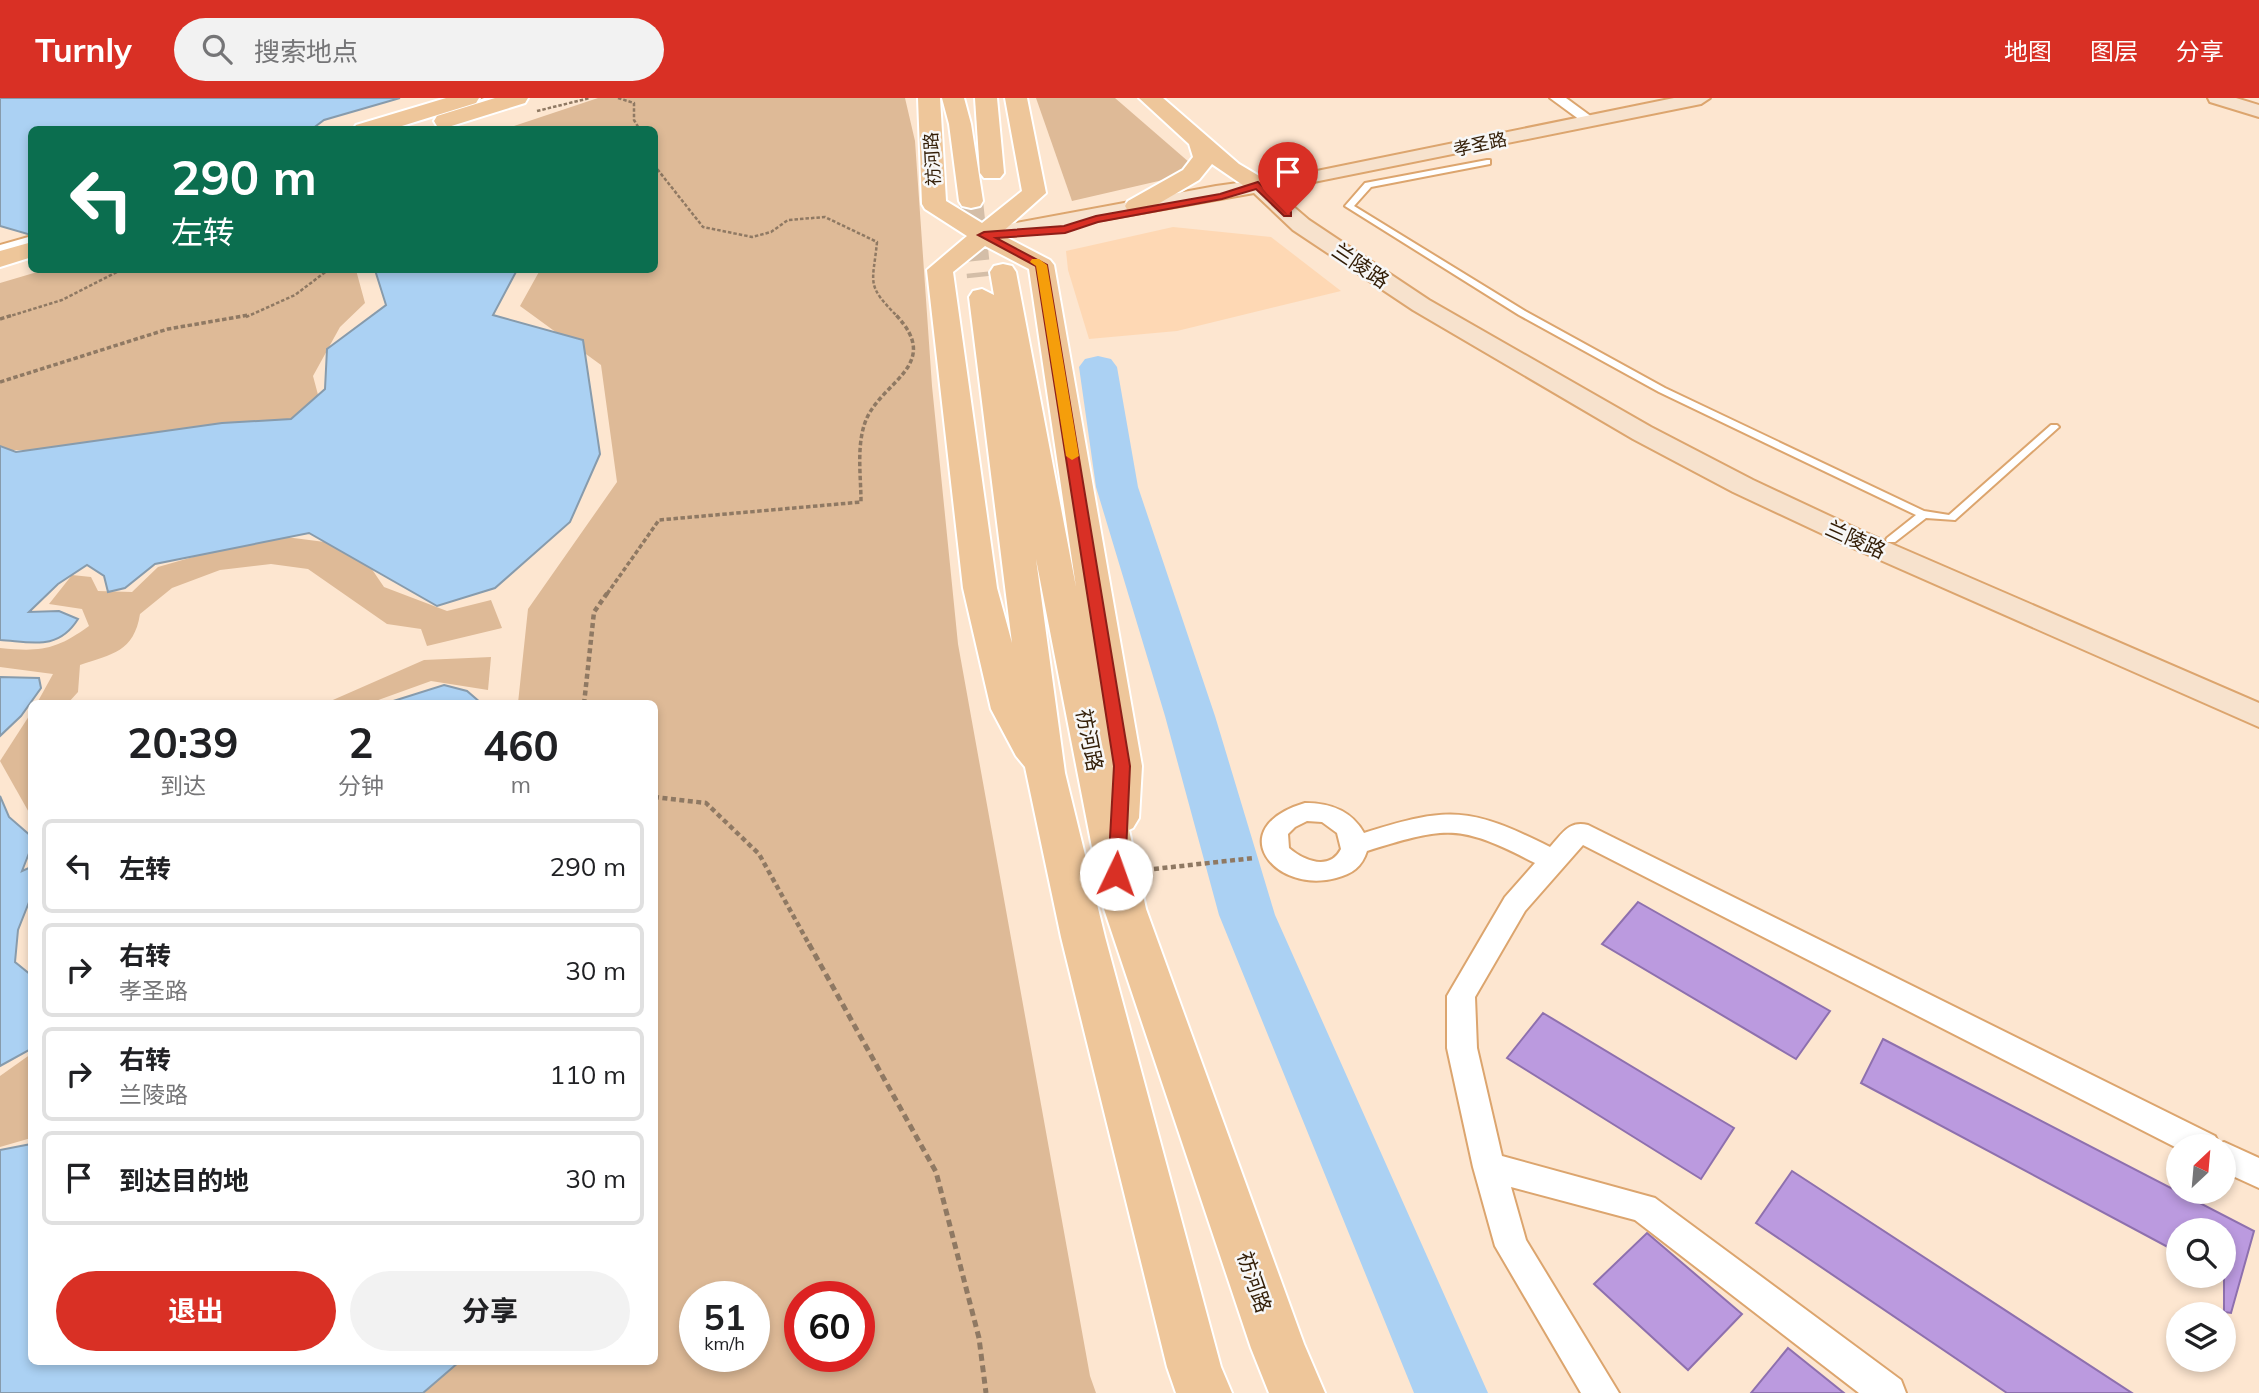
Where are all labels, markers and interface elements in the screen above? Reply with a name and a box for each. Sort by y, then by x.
search box [174,18,664,81]
text: Turnly [35,29,132,70]
icon: search [198,30,236,68]
text: 搜索地点 [254,35,358,68]
text: 地图 [2004,36,2052,66]
text: 图层 [2090,36,2138,66]
text: 分享 [2176,36,2224,66]
street label: 孝圣路 [1451,127,1509,161]
street label: 祊河路 [919,131,945,187]
pin [1258,142,1318,214]
text: 290 m [171,146,317,207]
icon: arrive [1269,153,1307,191]
icon: left [56,154,147,245]
text: 左转 [171,212,235,252]
street label: 兰陵路 [1328,237,1394,293]
street label: 兰陵路 [1822,514,1890,564]
street label: 祊河路 [1071,707,1109,773]
text: 20:39 [127,716,239,769]
text: 2 [348,716,373,769]
text: 460 [483,719,559,772]
text: m [511,770,531,799]
text: 到达 [160,771,206,800]
text: 分钟 [338,771,384,800]
position arrow [1079,837,1153,911]
icon: left [60,847,98,885]
text: 290 m [550,850,626,883]
text: 左转 [119,852,171,885]
text: 右转 [119,939,171,972]
icon: right [60,951,98,989]
text: 30 m [565,954,626,987]
text: 孝圣路 [119,976,188,1005]
text: 右转 [119,1043,171,1076]
icon: right [60,1055,98,1093]
text: 110 m [550,1058,626,1091]
text: 兰陵路 [119,1080,188,1109]
north arrow [2166,1134,2236,1204]
map controls [2166,1134,2236,1372]
icon: arrive [60,1159,98,1197]
text: 30 m [565,1162,626,1195]
text: 到达目的地 [119,1164,249,1197]
button: search [2166,1218,2236,1288]
street label: 祊河路 [1232,1248,1278,1316]
button: 退出 [56,1271,336,1351]
button: 分享 [350,1271,630,1351]
speed limit sign: 60 [784,1281,875,1372]
text: 51 [703,1295,746,1339]
button: layers [2166,1302,2236,1372]
text: km/h [704,1332,745,1355]

